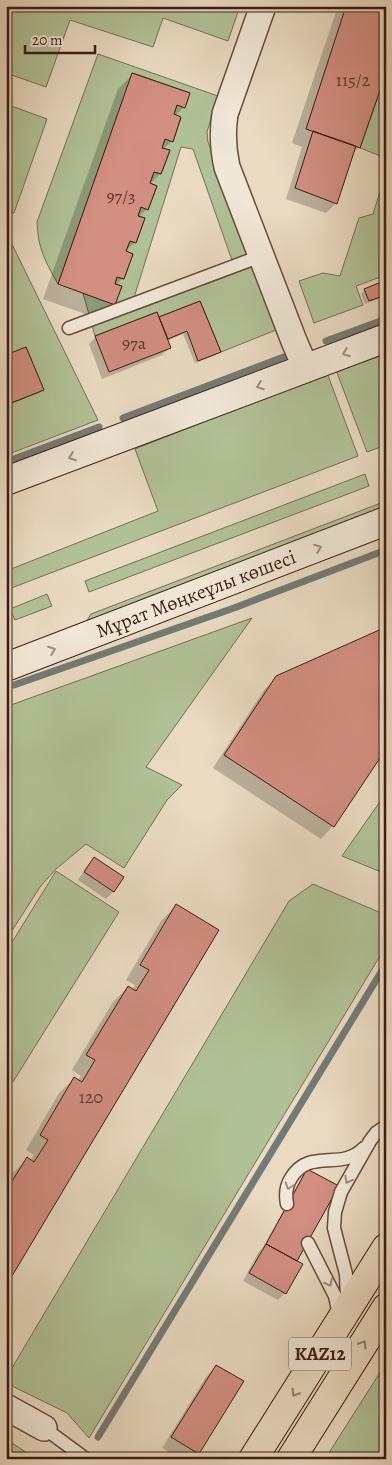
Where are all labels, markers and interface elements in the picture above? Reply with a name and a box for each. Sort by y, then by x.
scale bar [25,22,95,54]
text: 20 m [32,30,63,50]
house number: 115/2 [336,68,371,92]
house number: 97/3 [106,184,136,208]
house number: 97а [122,331,147,355]
one-way arrow [342,347,351,357]
one-way arrow [256,380,265,390]
one-way arrow [68,450,77,461]
street label: Мұрат Мөңкеұлы көшесі [92,543,300,645]
one-way arrow [313,544,322,554]
one-way arrow [47,645,56,656]
house number: 120 [79,1085,103,1109]
one-way arrow [344,1174,354,1183]
one-way arrow [284,1181,294,1189]
one-way arrow [323,1277,333,1286]
road number: KAZ12 [289,1338,351,1370]
one-way arrow [357,1340,367,1349]
one-way arrow [291,1388,301,1397]

